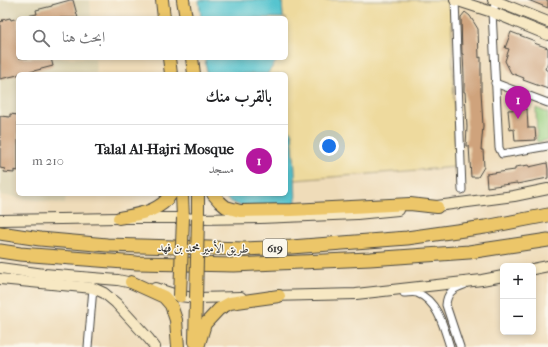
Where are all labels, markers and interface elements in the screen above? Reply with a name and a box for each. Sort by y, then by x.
search box [16,16,288,60]
icon: search [30,27,52,49]
text: ابحث هنا [62,28,105,46]
text: بالقرب منك [206,86,272,106]
pin: 1 [505,86,531,119]
your location [319,136,339,156]
text: Talal Al-Hajri Mosque [95,140,234,158]
text: 210 m [32,153,64,168]
text: 1 [257,153,261,168]
text: مسجد [208,161,234,176]
street label: طريق الأمير محمد بن فهد [157,238,249,257]
road number: 619 [263,239,287,257]
map controls [500,263,536,335]
button: + [500,263,536,299]
button: − [500,299,536,335]

